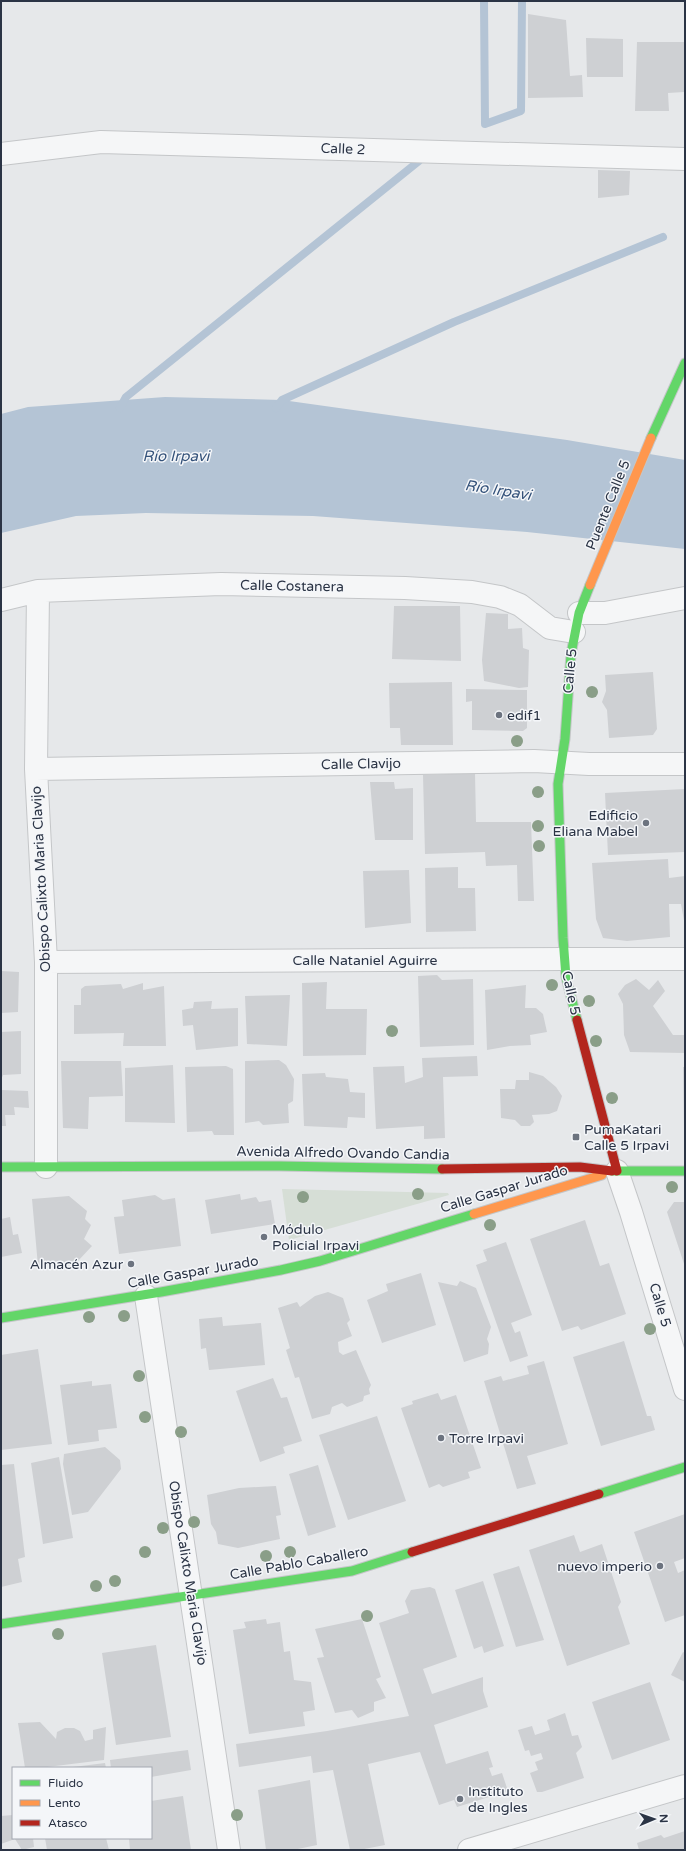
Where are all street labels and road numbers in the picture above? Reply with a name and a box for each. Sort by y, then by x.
street label: Calle 2 [320,140,366,158]
street label: Puente Calle 5 [582,457,634,553]
street label: Calle Costanera [240,577,344,595]
street label: Calle 5 [560,648,580,694]
street label: Calle Clavijo [321,755,401,773]
street label: Obispo Calixto Maria Clavijo [28,785,54,973]
street label: Calle Nataniel Aguirre [293,952,438,969]
street label: Calle 5 [558,969,584,1017]
street label: Avenida Alfredo Ovando Candia [236,1143,450,1163]
street label: Calle Gaspar Jurado [438,1161,570,1217]
street label: Calle Gaspar Jurado [126,1252,260,1292]
street label: Calle 5 [645,1281,675,1329]
street label: Obispo Calixto Maria Clavijo [165,1480,211,1666]
street label: Calle Pablo Caballero [228,1542,370,1584]

